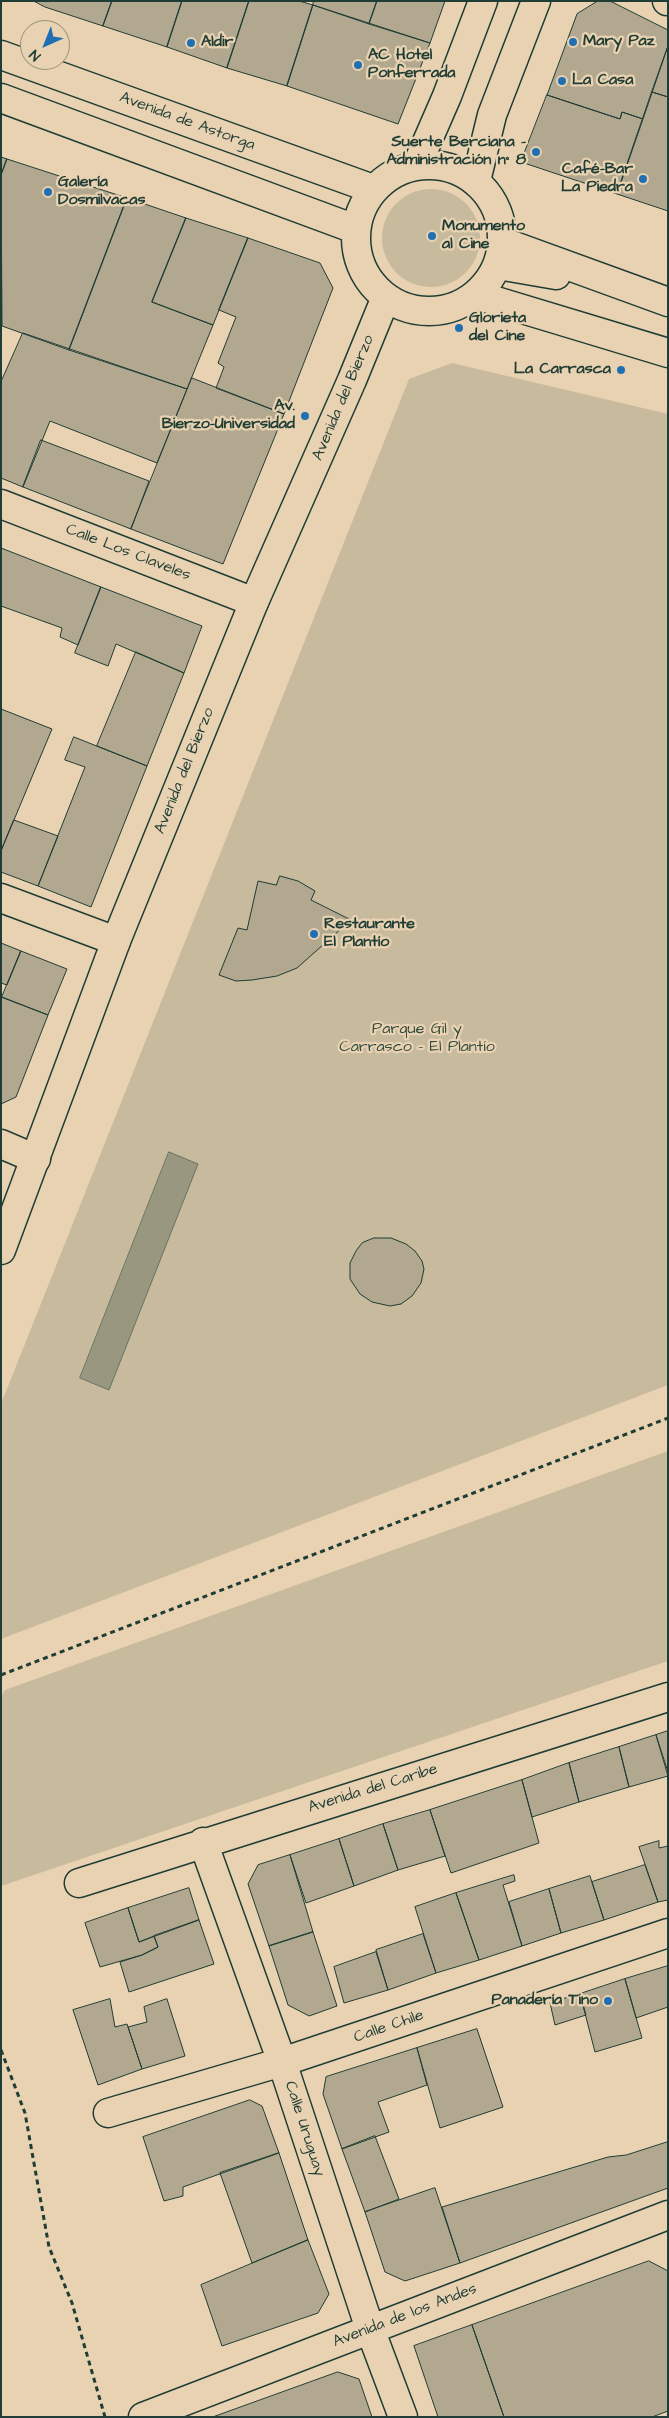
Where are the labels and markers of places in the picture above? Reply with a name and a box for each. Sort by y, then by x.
place label: Mary Paz [583,32,655,52]
place label: Aldir [201,33,233,53]
marker: Mary Paz [567,36,579,48]
marker: Aldir [185,37,197,49]
place label: AC Hotel Ponferrada [368,46,456,84]
marker: AC Hotel Ponferrada [352,59,364,71]
place label: La Casa [572,71,633,91]
marker: La Casa [556,75,568,87]
place label: Suerte Berciana - Administración n° 8 [387,133,526,171]
marker: Suerte Berciana - Administración n° 8 [530,146,542,158]
place label: Café-Bar La Piedra [561,160,633,198]
place label: Galería Dosmilvacas [58,173,146,211]
marker: Café-Bar La Piedra [637,173,649,185]
marker: Galería Dosmilvacas [42,186,54,198]
place label: Monumento al Cine [442,217,525,255]
marker: Monumento al Cine [426,230,438,242]
place label: Glorieta del Cine [469,309,526,347]
marker: Glorieta del Cine [453,322,465,334]
place label: La Carrasca [514,360,611,380]
marker: La Carrasca [615,364,627,376]
place label: Av. Bierzo-Universidad [162,397,295,435]
marker: Av. Bierzo-Universidad [299,410,311,422]
place label: Restaurante El Plantío [324,915,415,953]
marker: Restaurante El Plantío [308,928,320,940]
place label: Panadería Tino [491,1991,598,2011]
marker: Panadería Tino [602,1995,614,2007]

